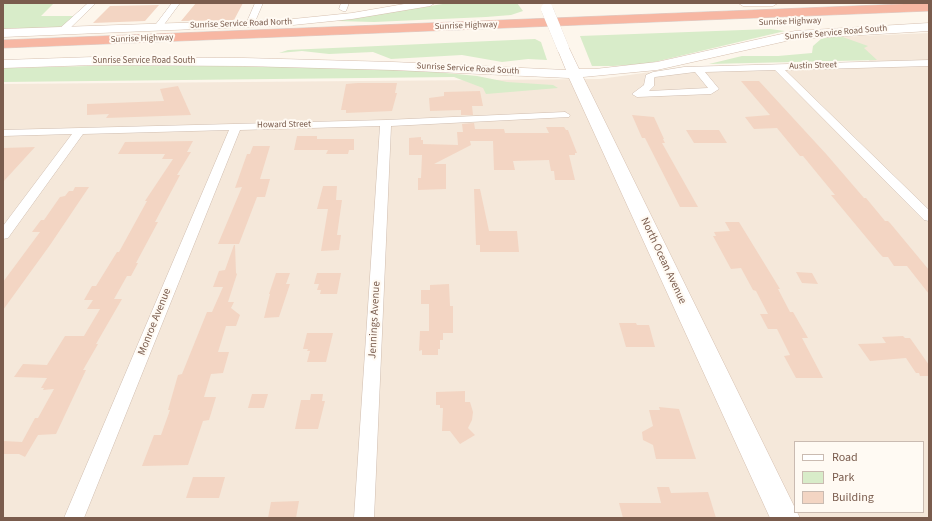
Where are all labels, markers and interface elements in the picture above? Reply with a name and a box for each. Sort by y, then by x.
street label: Sunrise Highway [759,16,821,28]
street label: Sunrise Service Road North [190,17,292,31]
street label: Sunrise Highway [435,20,497,32]
street label: Sunrise Service Road South [784,23,888,43]
street label: Sunrise Highway [111,33,173,45]
street label: Sunrise Service Road South [93,56,195,66]
street label: Austin Street [789,60,837,72]
street label: Sunrise Service Road South [416,61,520,77]
street label: Howard Street [257,119,311,131]
street label: North Ocean Avenue [637,216,689,306]
street label: Jennings Avenue [366,281,384,359]
street label: Monroe Avenue [136,287,174,357]
legend [794,441,924,513]
text: Road [832,449,858,466]
text: Park [832,469,854,486]
text: Building [832,489,874,506]

